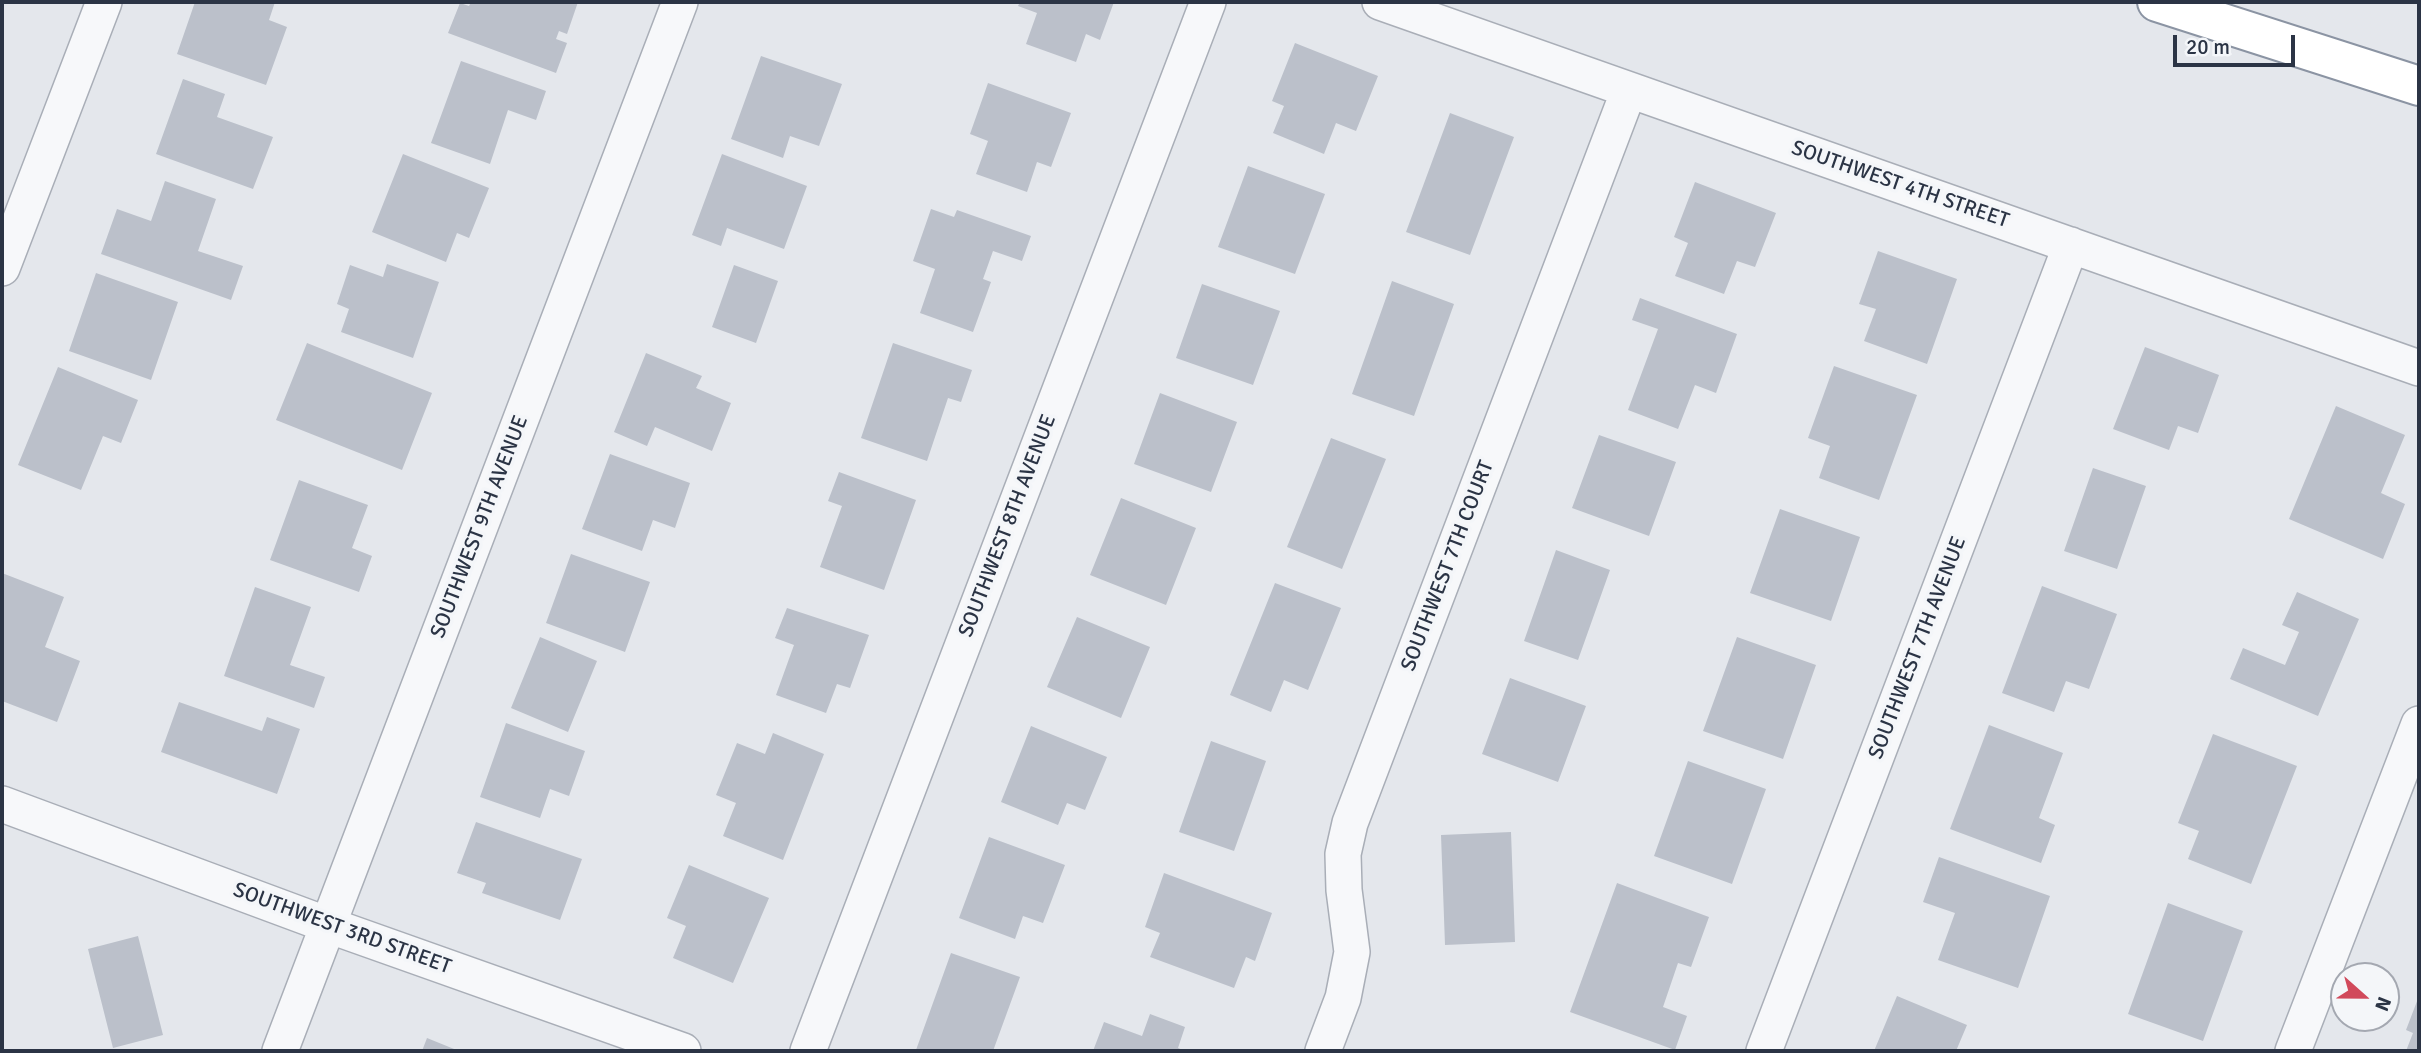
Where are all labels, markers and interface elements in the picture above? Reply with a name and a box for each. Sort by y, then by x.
scale bar [2176,21,2298,65]
text: 20 m [2186,34,2230,60]
street label: SOUTHWEST 4TH STREET [1788,136,2012,234]
street label: SOUTHWEST 8TH AVENUE [954,411,1062,641]
street label: SOUTHWEST 9TH AVENUE [426,412,534,642]
street label: SOUTHWEST 7TH COURT [1396,457,1500,675]
street label: SOUTHWEST 7TH AVENUE [1864,533,1972,763]
street label: SOUTHWEST 3RD STREET [230,878,454,980]
north arrow [2330,962,2400,1032]
text: N [2369,993,2396,1014]

